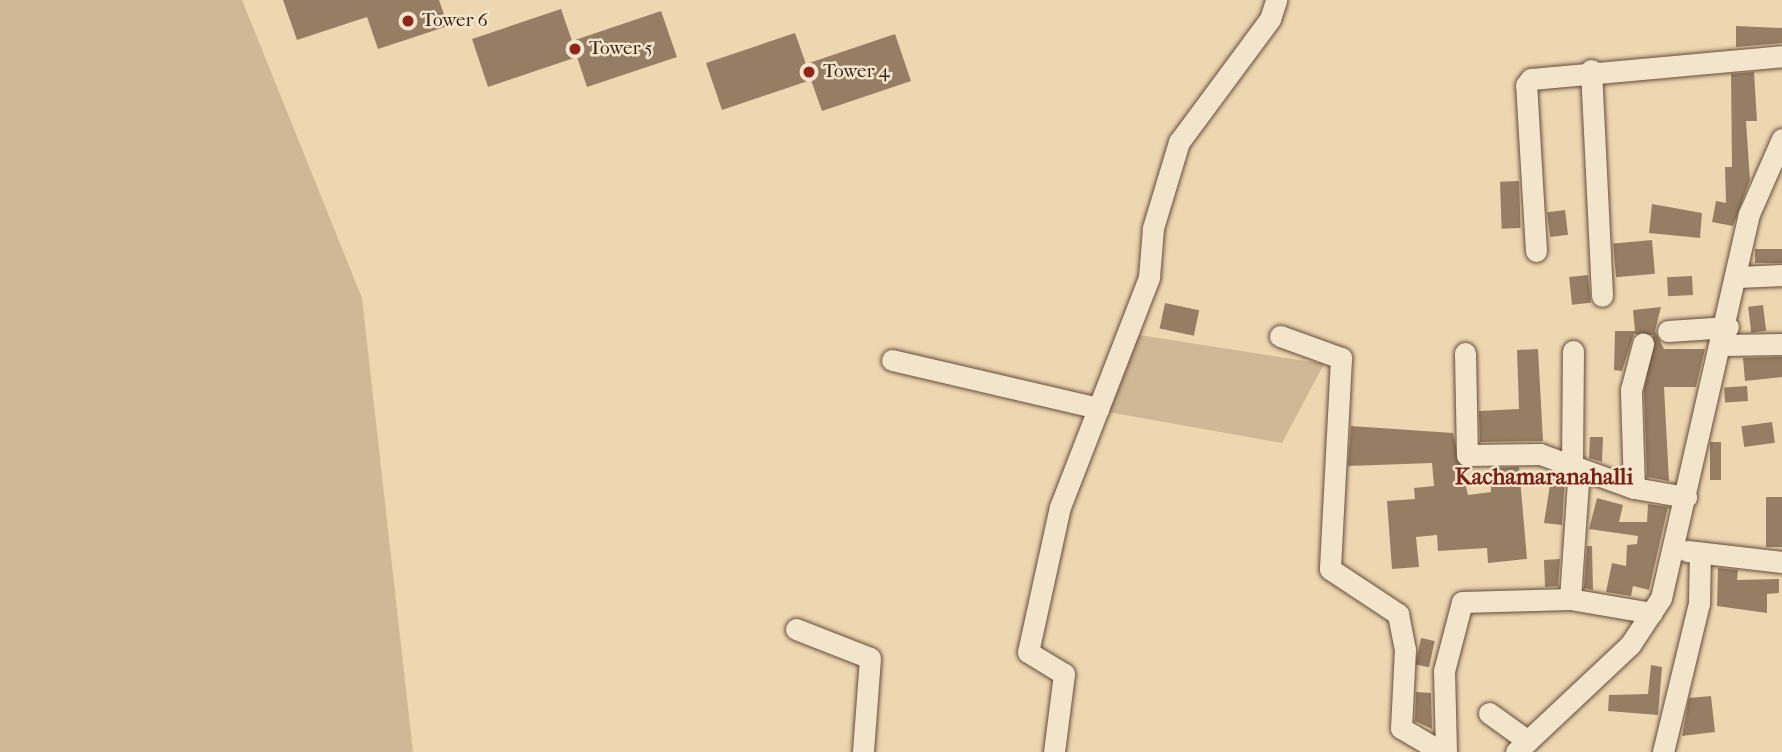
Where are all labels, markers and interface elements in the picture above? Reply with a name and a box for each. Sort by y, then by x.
place label: Tower 6 [422,10,488,32]
marker: Tower 6 [400,13,416,29]
place label: Tower 5 [589,38,653,60]
marker: Tower 5 [567,41,583,57]
place label: Tower 4 [823,61,890,83]
marker: Tower 4 [801,64,817,80]
district label: Kachamaranahalli [1455,463,1633,491]

